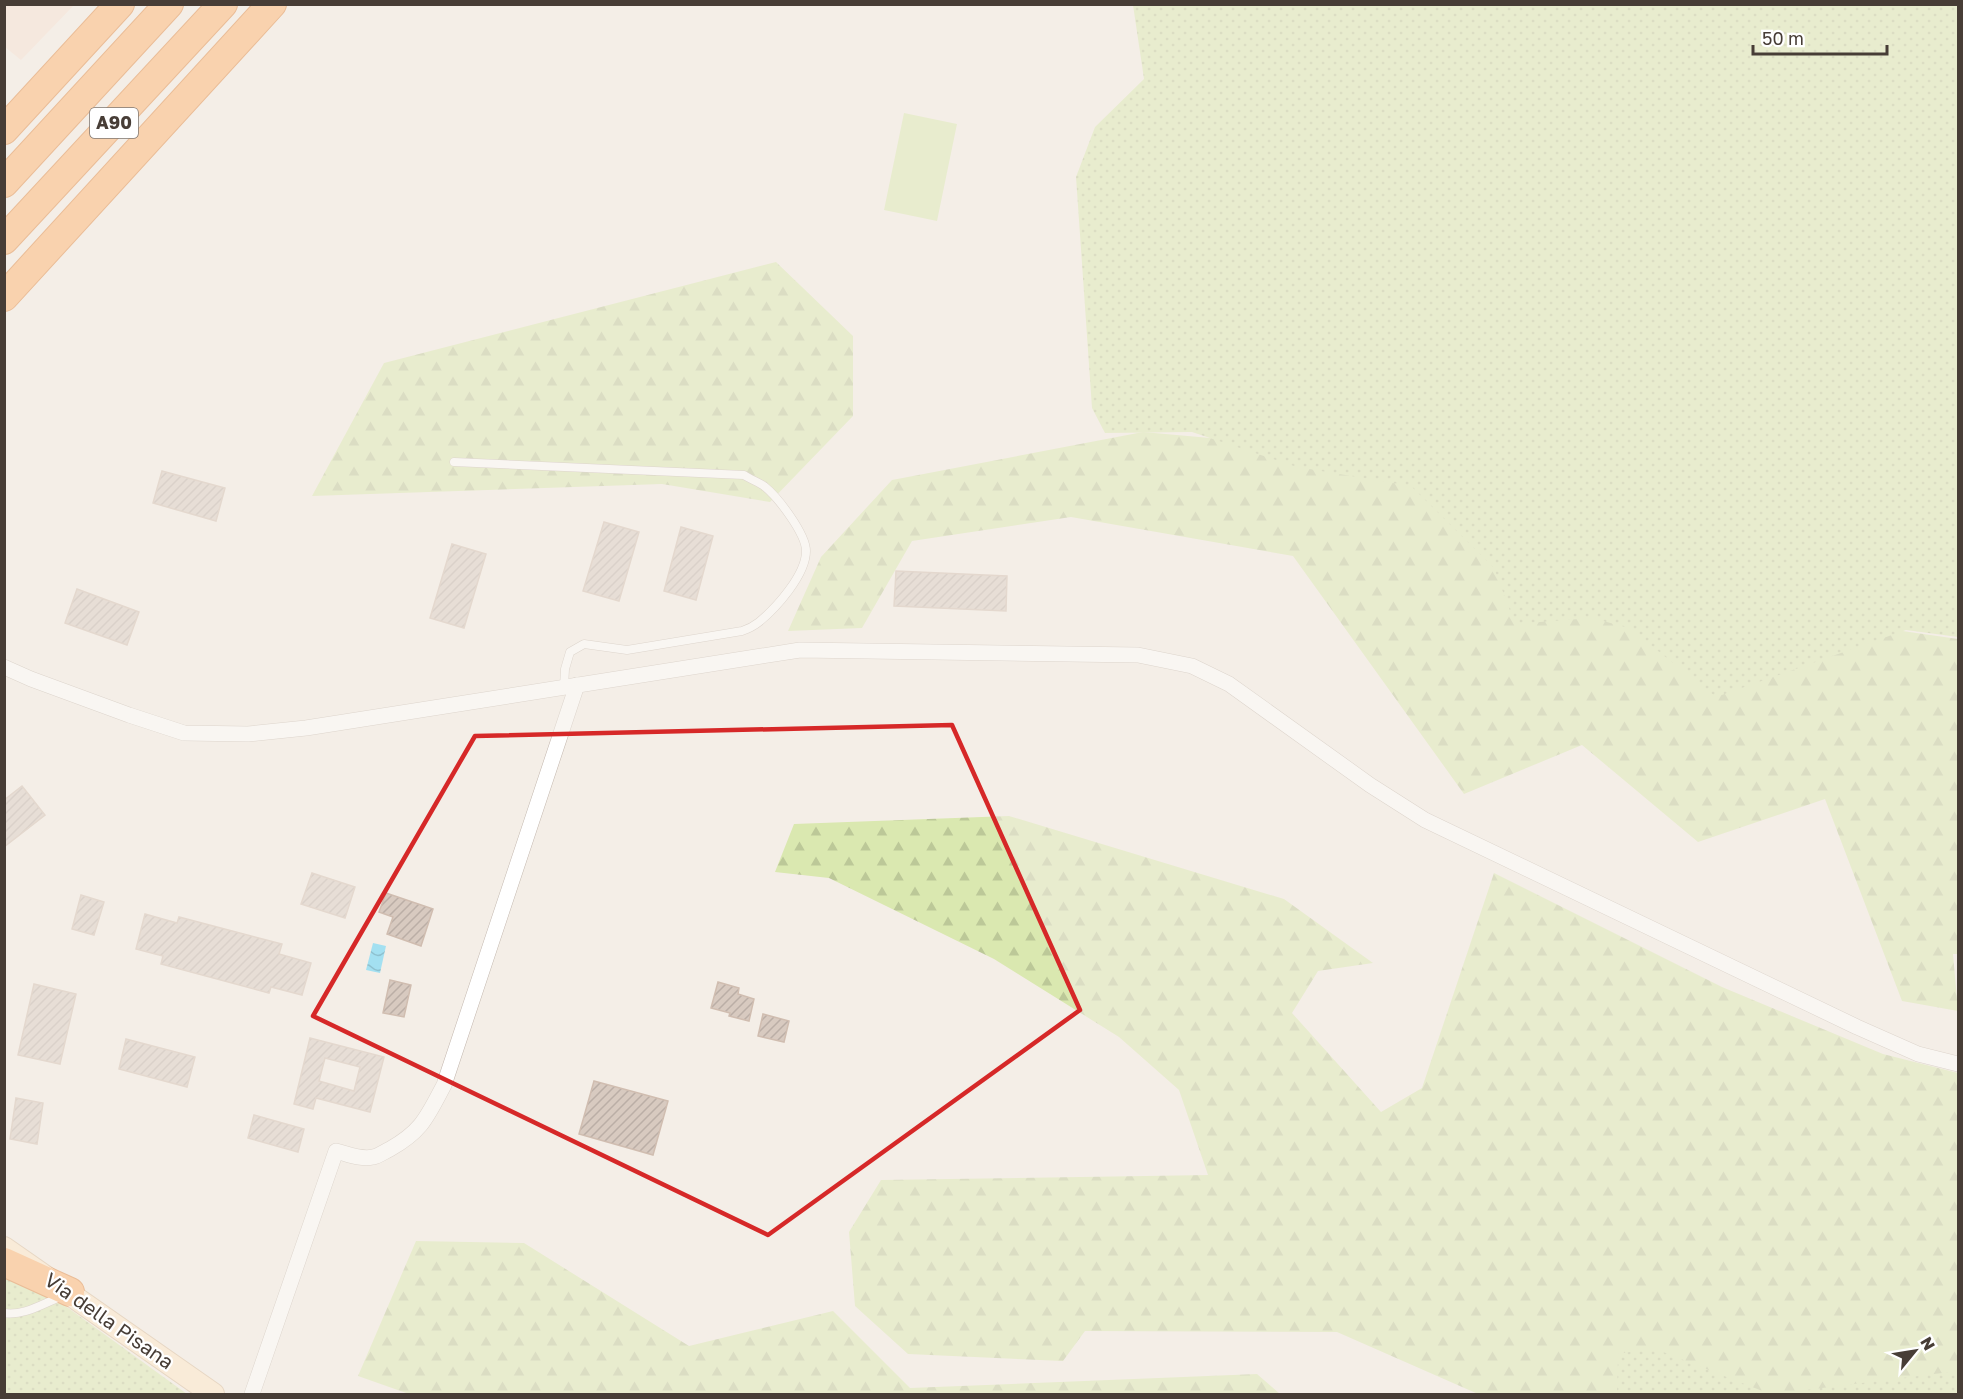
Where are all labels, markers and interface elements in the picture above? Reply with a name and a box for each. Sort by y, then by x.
scale bar [1753,18,1886,56]
text: 50 m [1762,27,1804,49]
road number: A90 [90,108,138,138]
street label: Via della Pisana [40,1267,179,1374]
north arrow [1885,1321,1945,1381]
text: N [1916,1333,1940,1354]

